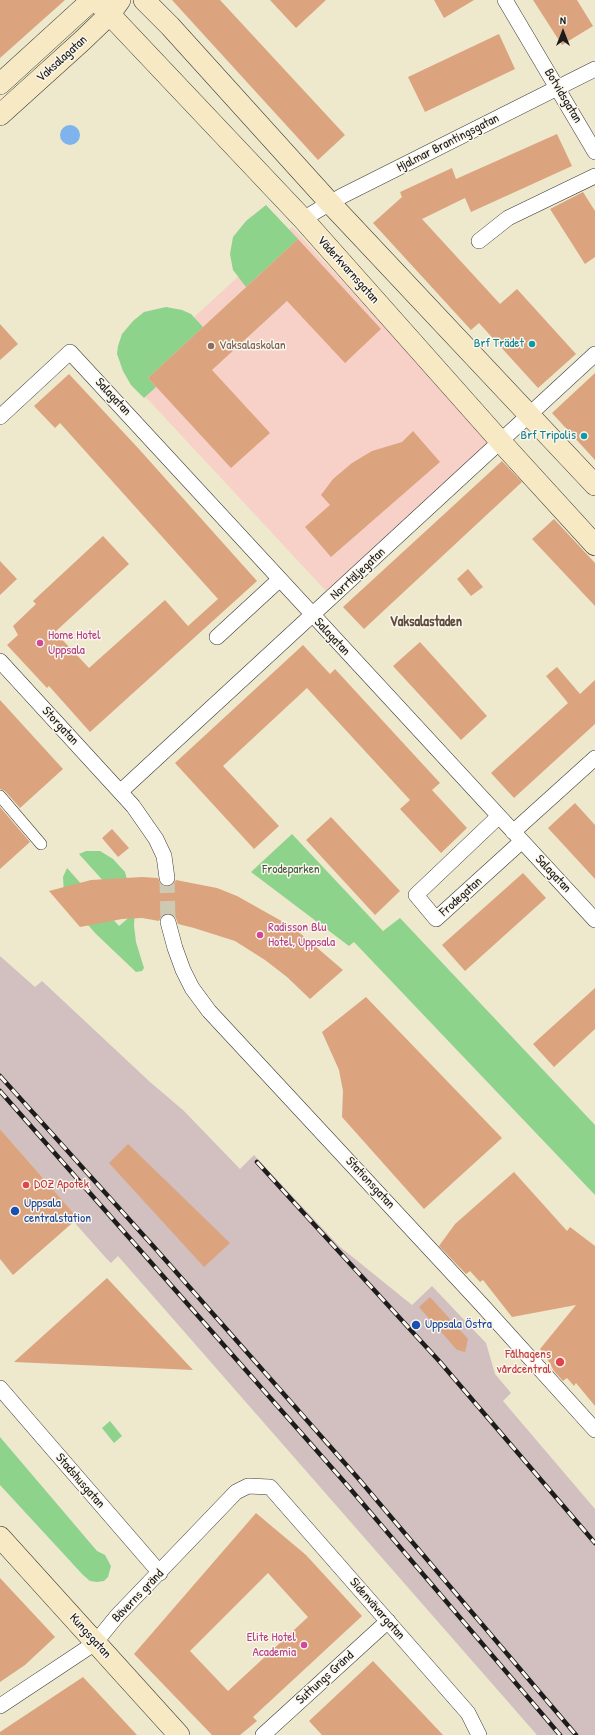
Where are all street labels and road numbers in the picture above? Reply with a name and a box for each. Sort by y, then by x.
street label: Vaksalagatan [33,32,91,86]
street label: Botvidsgatan [541,66,585,126]
street label: Hjalmar Brantingsgatan [394,110,502,176]
street label: Väderkvarnsgatan [314,233,382,307]
street label: Salagatan [92,375,134,419]
street label: Norrtäljegatan [327,545,389,603]
street label: Salagatan [311,615,353,659]
street label: Storgatan [38,703,82,749]
street label: Salagatan [532,852,574,896]
street label: Frodegatan [437,874,485,920]
street label: Stationsgatan [342,1154,398,1212]
street label: Stadshusgatan [52,1450,108,1512]
street label: Bäverns gränd [109,1566,167,1626]
street label: Sidenvävargatan [346,1575,408,1643]
street label: Kungsgatan [66,1610,114,1662]
street label: Suttungs Gränd [293,1648,357,1708]

